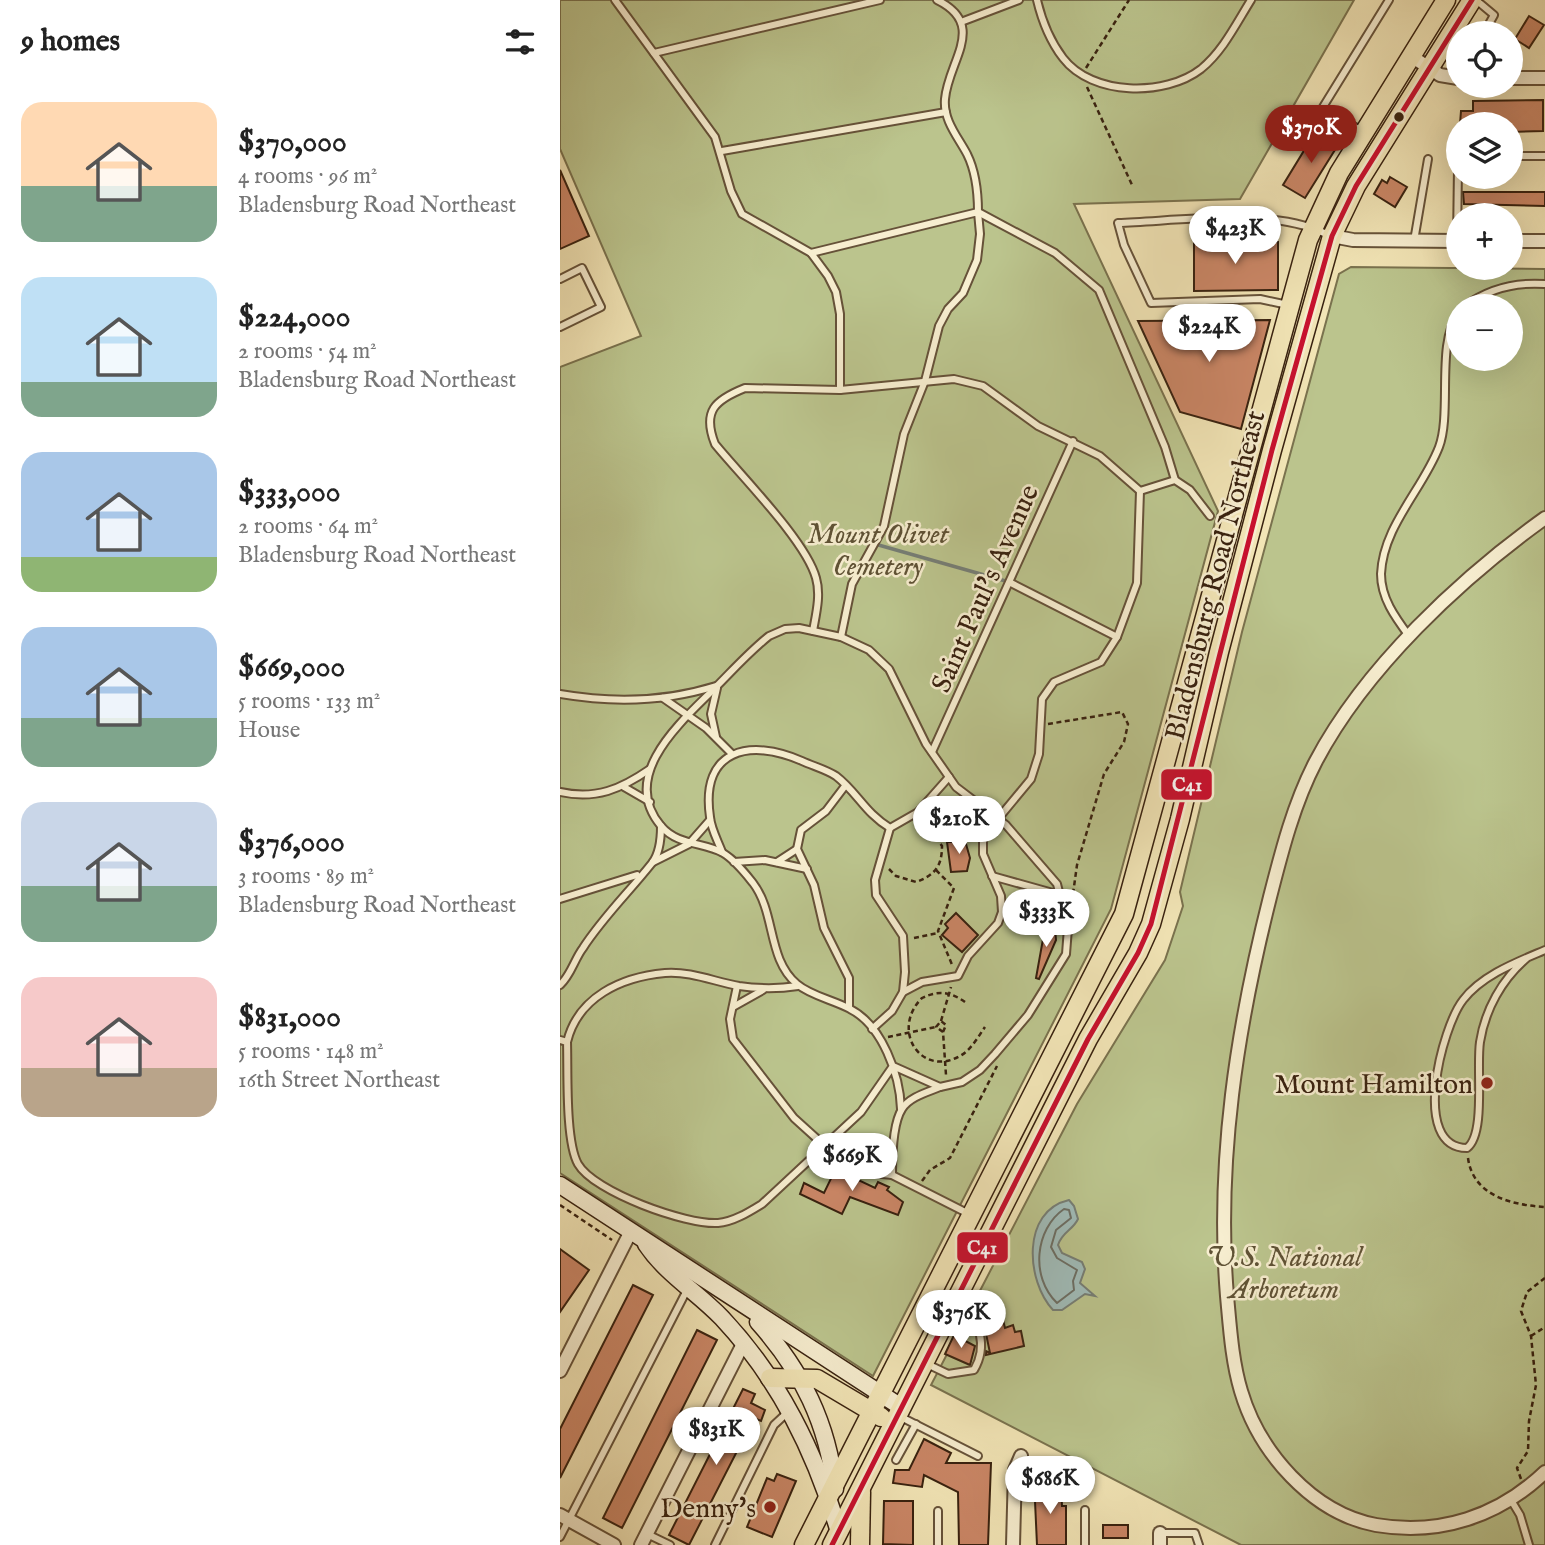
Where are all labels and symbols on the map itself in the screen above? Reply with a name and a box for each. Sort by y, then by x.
pin: $370K [1262,106,1360,165]
unlabelled marker [1392,110,1406,124]
pin: $423K [1186,206,1284,266]
pin: $224K [1160,304,1258,364]
street label: Bladensburg Road Northeast [1158,407,1274,744]
street label: Saint Paul's Avenue [925,480,1048,698]
park label: Mount Olivet Cemetery [807,518,950,585]
line badge: C41 [1160,768,1213,801]
text: C41 [1172,774,1202,798]
pin: $210K [910,796,1008,856]
pin: $333K [997,890,1095,949]
place label: Mount Hamilton [1275,1068,1473,1103]
marker: Mount Hamilton [1479,1075,1495,1091]
pin: $669K [803,1134,901,1193]
line badge: C41 [956,1231,1009,1264]
text: C41 [967,1237,997,1261]
park label: U.S. National Arboretum [1206,1241,1364,1308]
pin: $376K [912,1290,1010,1350]
pin: $831K [667,1408,765,1467]
pin: $686K [1001,1456,1099,1516]
place label: Denny's [660,1492,756,1527]
marker: Denny's [762,1499,778,1515]

